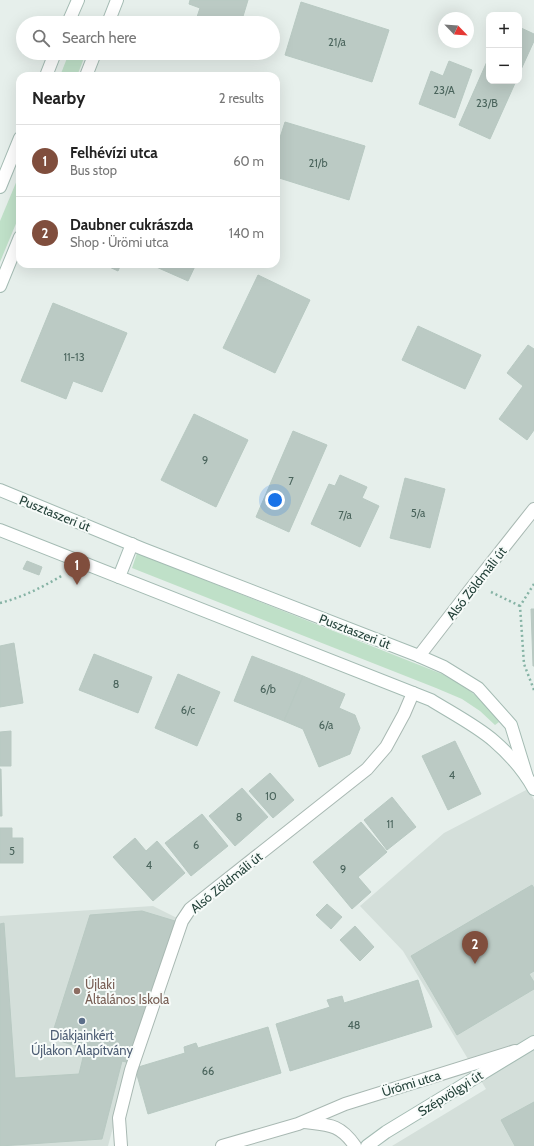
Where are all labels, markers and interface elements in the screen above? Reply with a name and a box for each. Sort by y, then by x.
north arrow [438,12,474,48]
map controls [486,12,522,84]
button: + [486,12,522,48]
search box [16,16,280,60]
icon: search [30,27,52,49]
text: Search here [62,29,137,47]
house number: 21/a [328,35,347,49]
button: − [486,48,522,84]
house number: 23/A [433,83,455,97]
text: Nearby [32,88,85,108]
text: 2 results [219,90,264,106]
house number: 23/B [476,96,498,110]
text: Felhévízi utca [70,144,158,162]
text: 1 [43,153,47,169]
text: 60 m [233,153,264,169]
house number: 21/b [308,156,328,170]
text: Bus stop [70,162,117,178]
text: Daubner cukrászda [70,216,193,234]
text: 2 [42,225,48,241]
text: 140 m [229,225,264,241]
text: Shop · Ürömi utca [70,234,169,250]
house number: 11-13 [63,350,85,364]
house number: 9 [202,453,208,467]
house number: 7 [288,474,294,488]
your location [265,490,285,510]
street label: Pusztaszeri út [17,491,93,535]
house number: 5/a [411,506,426,520]
house number: 7/a [338,508,352,522]
street label: Alsó Zöldmáli út [443,543,510,623]
pin: 1 [64,552,90,585]
street label: Pusztaszeri út [317,610,394,652]
house number: 8 [113,677,119,691]
house number: 6/b [260,682,276,696]
house number: 6/c [181,703,195,717]
house number: 6/a [319,718,334,732]
house number: 4 [449,768,456,782]
house number: 10 [265,789,277,803]
house number: 8 [236,810,242,824]
house number: 11 [386,817,394,831]
house number: 6 [193,838,199,852]
house number: 5 [9,844,15,858]
street label: Alsó Zöldmáli út [187,848,266,916]
house number: 4 [146,858,153,872]
house number: 9 [340,862,346,876]
pin: 2 [462,931,488,964]
place label: Újlaki Általános Iskola [85,975,170,1007]
marker: Újlaki Általános Iskola [72,986,82,996]
marker: Diákjainkért Újlakon Alapítvány [77,1016,87,1026]
house number: 48 [347,1018,361,1032]
place label: Diákjainkért Újlakon Alapítvány [31,1027,133,1059]
house number: 66 [202,1064,214,1078]
street label: Ürömi utca [380,1066,443,1100]
street label: Szépvölgyi út [415,1066,486,1119]

